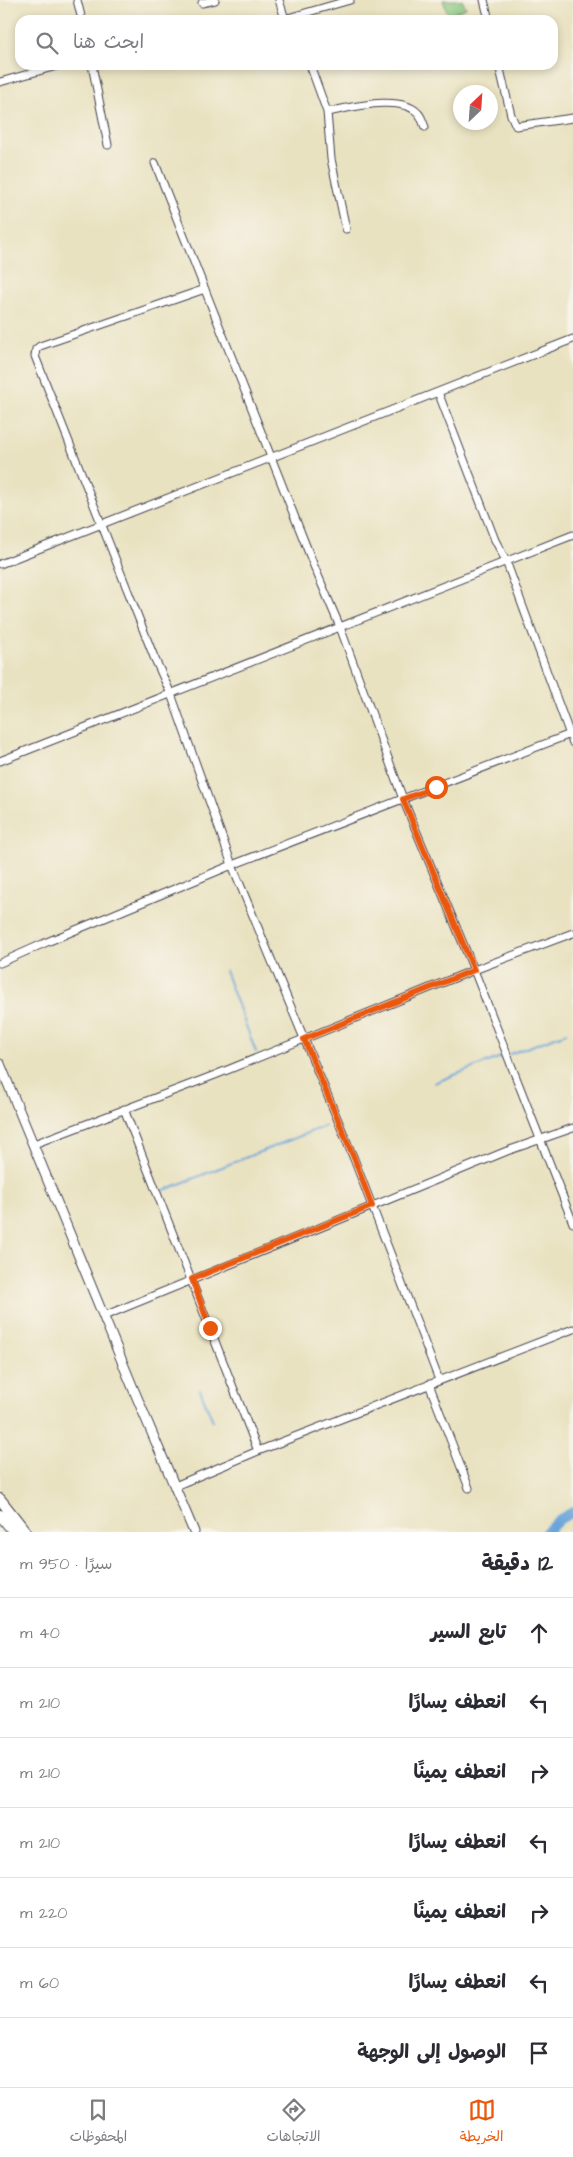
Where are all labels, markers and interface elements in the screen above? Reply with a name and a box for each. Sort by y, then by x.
search box [15,15,558,70]
icon: search [33,29,61,57]
text: ابحث هنا [73,29,144,56]
north arrow [453,85,498,130]
route start [425,776,448,799]
route end [199,1317,222,1340]
text: 12 دقيقة [481,1549,553,1578]
text: سيرًا · 950 m [20,1553,112,1575]
text: تابع السير [431,1619,506,1646]
icon: ahead [525,1619,553,1647]
text: 40 m [20,1622,60,1644]
text: انعطف يسارًا [409,1689,506,1716]
icon: left [525,1689,553,1717]
text: 210 m [20,1692,60,1714]
text: انعطف يمينًا [414,1759,506,1786]
icon: right [525,1759,553,1787]
text: 210 m [20,1762,60,1784]
text: انعطف يسارًا [409,1829,506,1856]
icon: left [525,1829,553,1857]
text: 210 m [20,1832,60,1854]
text: انعطف يمينًا [414,1899,506,1926]
icon: right [525,1899,553,1927]
text: 220 m [20,1902,67,1924]
text: انعطف يسارًا [409,1969,506,1996]
icon: left [525,1969,553,1997]
text: 60 m [20,1972,59,1994]
text: الوصول إلى الوجهة [357,2039,506,2066]
icon: arrive [525,2039,553,2067]
tab: المحفوظات [70,2096,127,2149]
tab: الاتجاهات [266,2096,321,2149]
tab: الخريطة [460,2096,503,2149]

